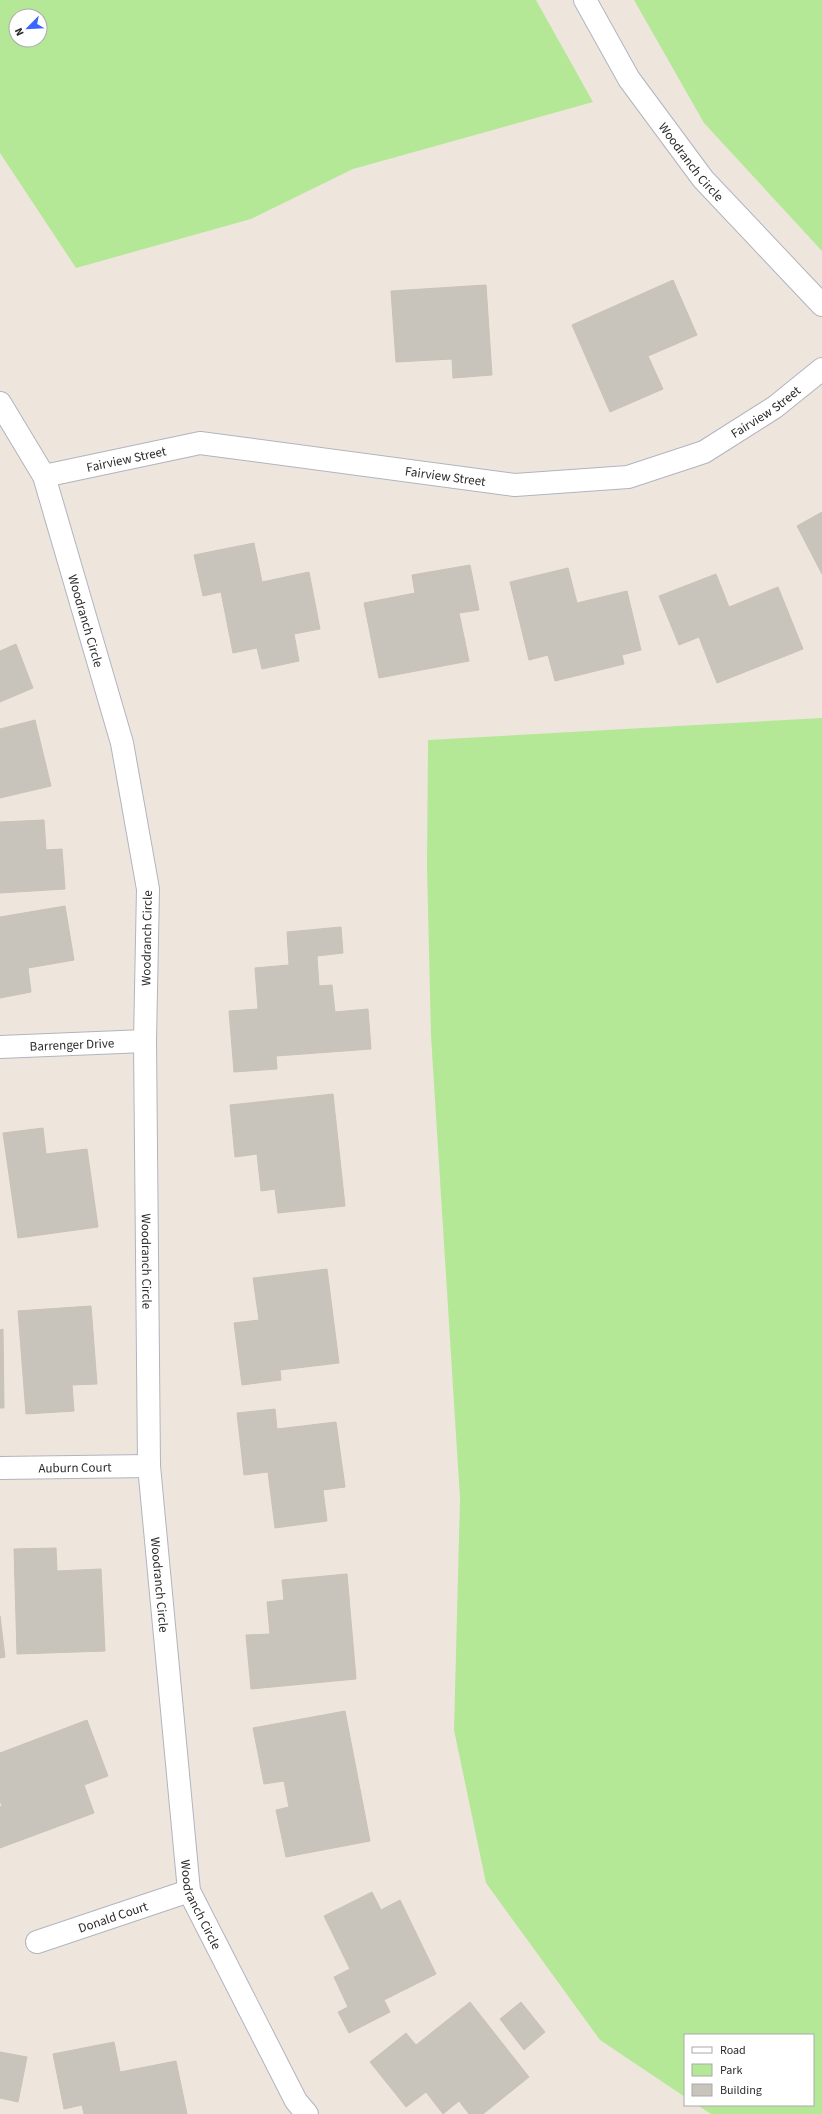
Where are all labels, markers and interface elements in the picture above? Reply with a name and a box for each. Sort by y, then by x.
north arrow [8,8,48,48]
text: N [11,25,28,38]
street label: Woodranch Circle [654,119,727,206]
street label: Fairview Street [728,382,805,443]
street label: Fairview Street [85,442,168,477]
street label: Fairview Street [404,462,487,491]
street label: Woodranch Circle [63,572,107,670]
street label: Woodranch Circle [137,890,157,986]
street label: Barrenger Drive [29,1034,115,1056]
street label: Woodranch Circle [137,1213,156,1309]
street label: Auburn Court [38,1458,112,1477]
street label: Woodranch Circle [146,1536,173,1633]
street label: Woodranch Circle [176,1859,225,1953]
street label: Donald Court [76,1897,151,1938]
legend [684,2034,814,2106]
text: Road [720,2042,746,2059]
text: Park [720,2062,742,2079]
text: Building [720,2082,762,2099]

